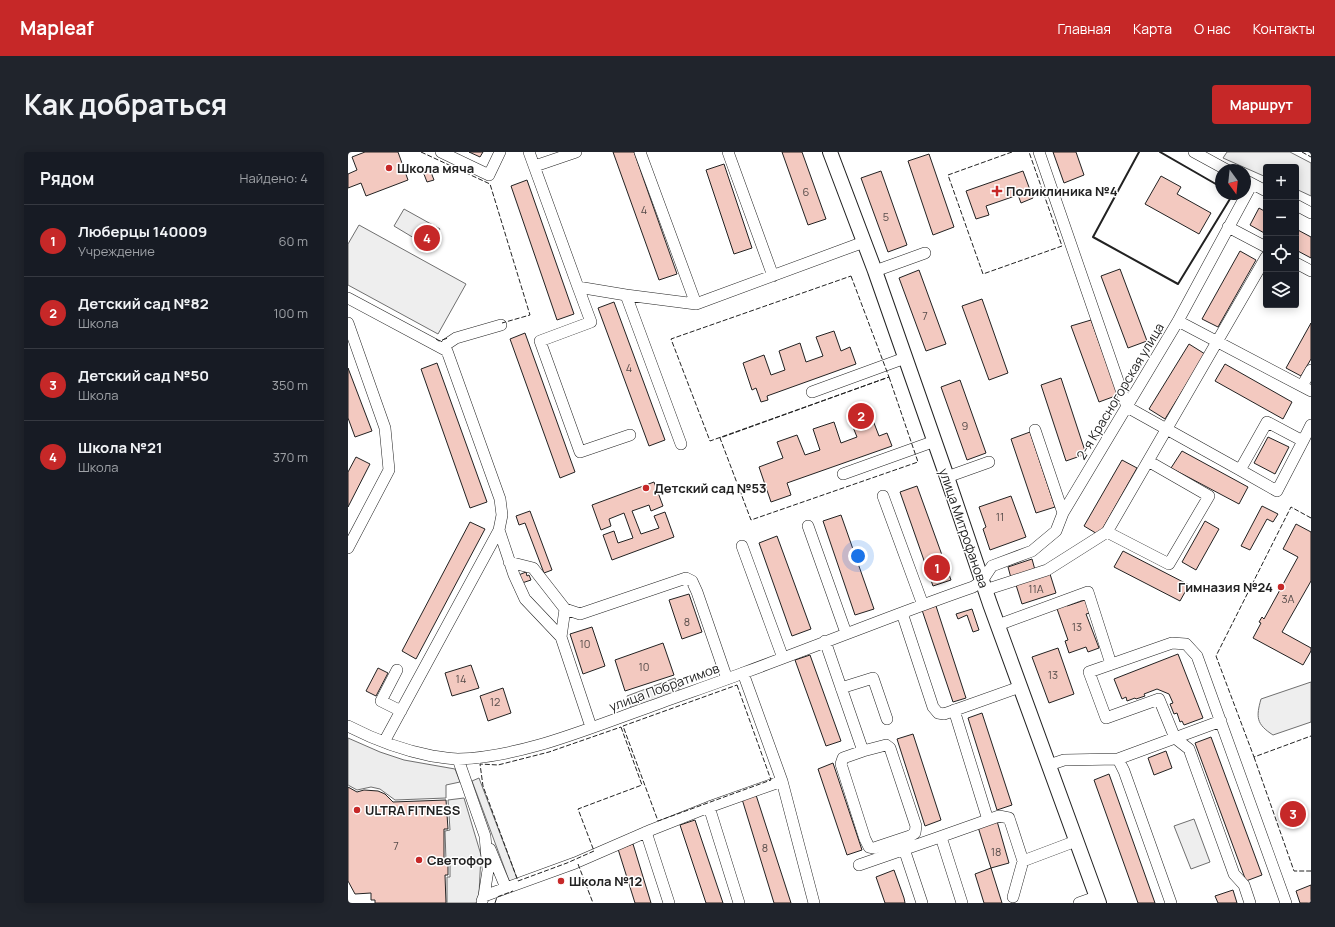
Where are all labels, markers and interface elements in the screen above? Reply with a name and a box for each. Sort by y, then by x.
text: Mapleaf [20,15,94,41]
text: Главная [1058,19,1111,38]
text: Карта [1133,19,1172,38]
text: О нас [1194,19,1231,38]
text: Контакты [1253,19,1315,38]
text: Как добраться [24,85,227,123]
button: Маршрут [1212,85,1311,124]
place label: Школа мяча [397,159,474,177]
marker: Школа мяча [384,163,394,173]
north arrow [1215,164,1251,200]
map controls [1263,164,1299,308]
button: + [1263,164,1299,200]
text: Рядом [40,167,94,190]
text: Найдено: 4 [240,169,308,187]
place label: Поликлиника №4 [1006,182,1118,200]
house number: 6 [803,184,810,199]
marker: Поликлиника №4 [991,185,1003,197]
button: − [1263,200,1299,236]
house number: 4 [641,202,647,217]
house number: 5 [883,209,889,224]
text: Люберцы 140009 [78,221,207,242]
pin: 4 [414,223,440,253]
text: 1 [50,232,56,250]
text: 60 m [278,232,308,250]
button: locate [1263,236,1299,272]
text: Учреждение [78,242,155,260]
button: layers [1263,272,1299,308]
text: Детский сад №82 [78,293,209,314]
text: 2 [49,304,57,322]
text: 100 m [273,304,308,322]
house number: 7 [922,308,928,323]
text: Школа [78,314,119,332]
street label: 2-я Красногорская улица [1072,319,1168,463]
house number: 4 [626,360,632,375]
text: Детский сад №50 [78,365,209,386]
text: 3 [49,376,57,394]
text: 350 m [272,376,308,394]
text: Школа [78,386,119,404]
pin: 2 [848,401,874,431]
house number: 9 [962,418,969,433]
text: Школа №21 [78,437,163,458]
text: 4 [49,448,57,466]
text: 370 m [273,448,308,466]
text: Школа [78,458,119,476]
street label: улица Митрофанова [935,466,993,590]
place label: Детский сад №53 [654,479,767,497]
marker: Детский сад №53 [641,483,651,493]
house number: 11 [996,509,1004,524]
your location [848,546,868,566]
pin: 1 [924,553,950,583]
place label: Гимназия №24 [1178,578,1273,596]
house number: 11А [1028,581,1044,596]
marker: Гимназия №24 [1276,582,1286,592]
house number: 3А [1281,591,1295,606]
house number: 8 [684,614,690,629]
house number: 13 [1072,619,1082,634]
house number: 10 [579,636,591,651]
street label: улица Побратимов [606,659,722,715]
house number: 10 [638,659,650,674]
house number: 13 [1048,667,1058,682]
house number: 14 [456,671,466,686]
house number: 12 [490,694,500,709]
pin: 3 [1280,799,1306,829]
place label: ULTRA FITNESS [365,801,461,819]
marker: ULTRA FITNESS [352,805,362,815]
house number: 7 [393,838,399,853]
house number: 8 [762,840,768,855]
house number: 18 [991,844,1001,859]
place label: Светофор [427,851,492,869]
marker: Светофор [414,855,424,865]
place label: Школа №12 [569,872,643,890]
marker: Школа №12 [556,876,566,886]

